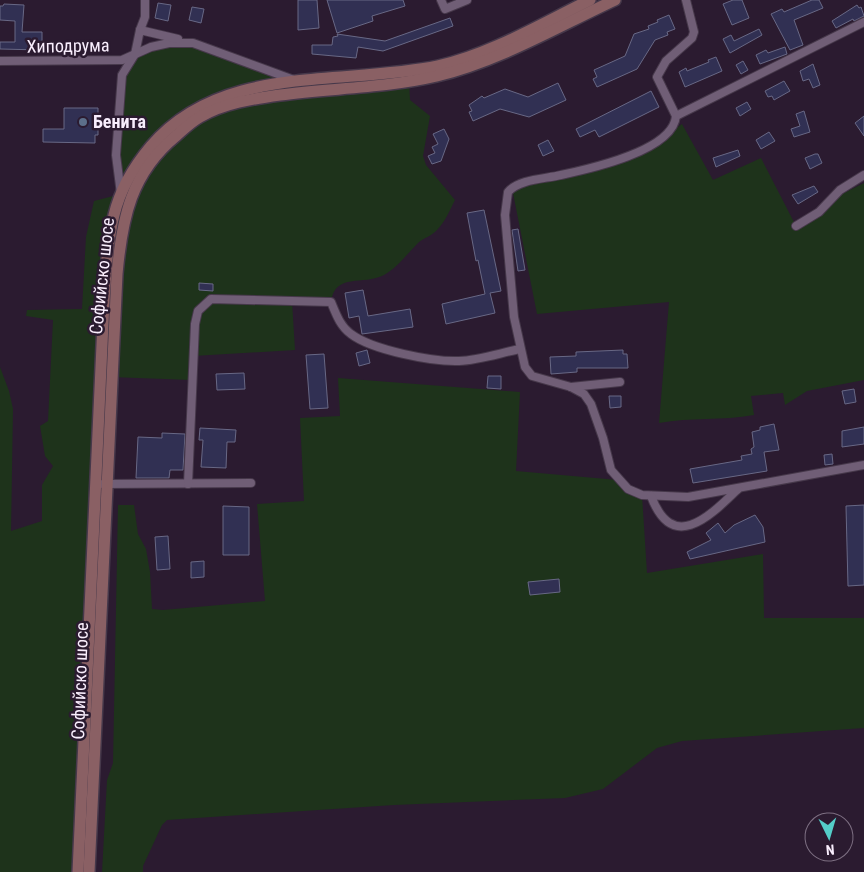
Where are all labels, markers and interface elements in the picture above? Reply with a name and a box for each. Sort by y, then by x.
street label: Хиподрума [26,34,110,57]
place label: Бенита [93,111,146,132]
marker: Бенита [77,116,89,128]
street label: Софийско шосе [85,217,118,335]
street label: Софийско шосе [67,622,92,740]
north arrow [804,812,854,862]
text: N [825,842,835,858]

